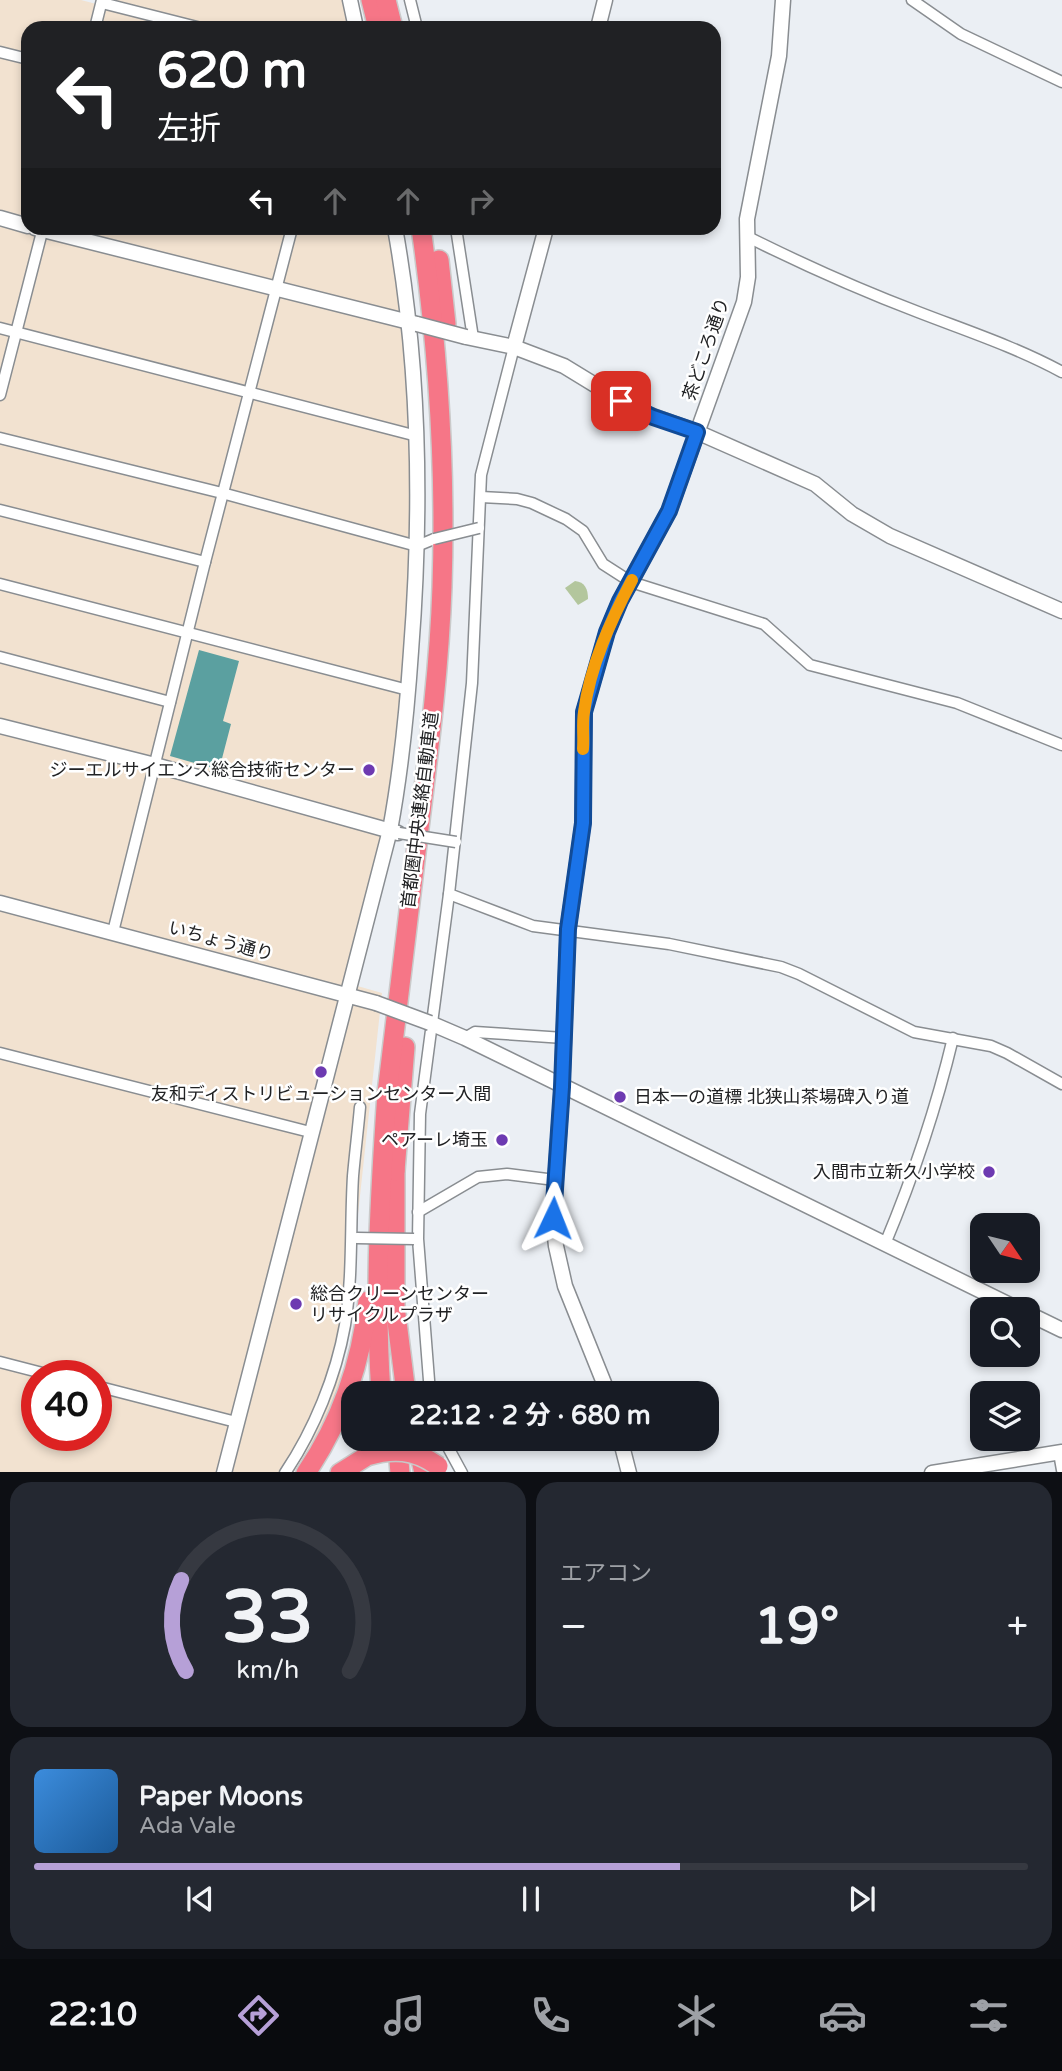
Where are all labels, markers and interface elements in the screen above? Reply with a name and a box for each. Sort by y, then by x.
text: 620 m [157,42,307,101]
icon: left [42,49,133,140]
text: 左折 [157,110,221,148]
icon: left [243,182,281,220]
icon: ahead [316,182,354,220]
icon: ahead [389,182,427,220]
icon: right [462,182,500,220]
street label: 茶どころ通り [678,295,734,403]
pin [591,371,651,431]
icon: arrive [602,382,640,420]
street label: 首都圏中央連絡自動車道 [397,710,443,910]
place label: ジーエルサイエンス総合技術センター [50,759,355,781]
marker: ジーエルサイエンス総合技術センター [361,762,377,778]
street label: いちょう通り [166,916,276,966]
marker: 友和ディストリビューションセンター入間 [313,1064,329,1080]
place label: 友和ディストリビューションセンター入間 [151,1083,491,1105]
place label: 日本一の道標 北狭山茶場碑入り道 [634,1086,909,1108]
marker: 日本一の道標 北狭山茶場碑入り道 [612,1089,628,1105]
place label: ペアーレ埼玉 [381,1129,488,1151]
marker: ペアーレ埼玉 [494,1132,510,1148]
place label: 入間市立新久小学校 [813,1161,975,1183]
marker: 入間市立新久小学校 [981,1164,997,1180]
position arrow [516,1181,590,1255]
north arrow [970,1213,1040,1283]
map controls [970,1213,1040,1451]
place label: 総合クリーンセンター リサイクルプラザ [310,1283,489,1326]
marker: 総合クリーンセンター リサイクルプラザ [288,1296,304,1312]
button: search [970,1297,1040,1367]
speed limit sign: 40 [21,1360,112,1451]
button: layers [970,1381,1040,1451]
text: 22:12 · 2 分 · 680 m [409,1400,651,1431]
text: エアコン [560,1560,652,1588]
text: 33 [222,1574,314,1662]
text: 19° [754,1595,839,1658]
text: − [560,1604,587,1650]
text: + [1007,1604,1028,1650]
text: km/h [237,1654,299,1684]
text: Paper Moons [139,1781,303,1812]
text: Ada Vale [139,1812,236,1840]
icon: previous [181,1880,219,1918]
icon: pause [512,1880,550,1918]
icon: next [843,1880,881,1918]
icon: directions [234,1991,283,2040]
icon: music [380,1991,429,2040]
icon: phone [526,1991,575,2040]
icon: climate [672,1991,721,2040]
icon: car [818,1991,867,2040]
icon: filters [964,1991,1013,2040]
text: 22:10 [49,1996,137,2034]

